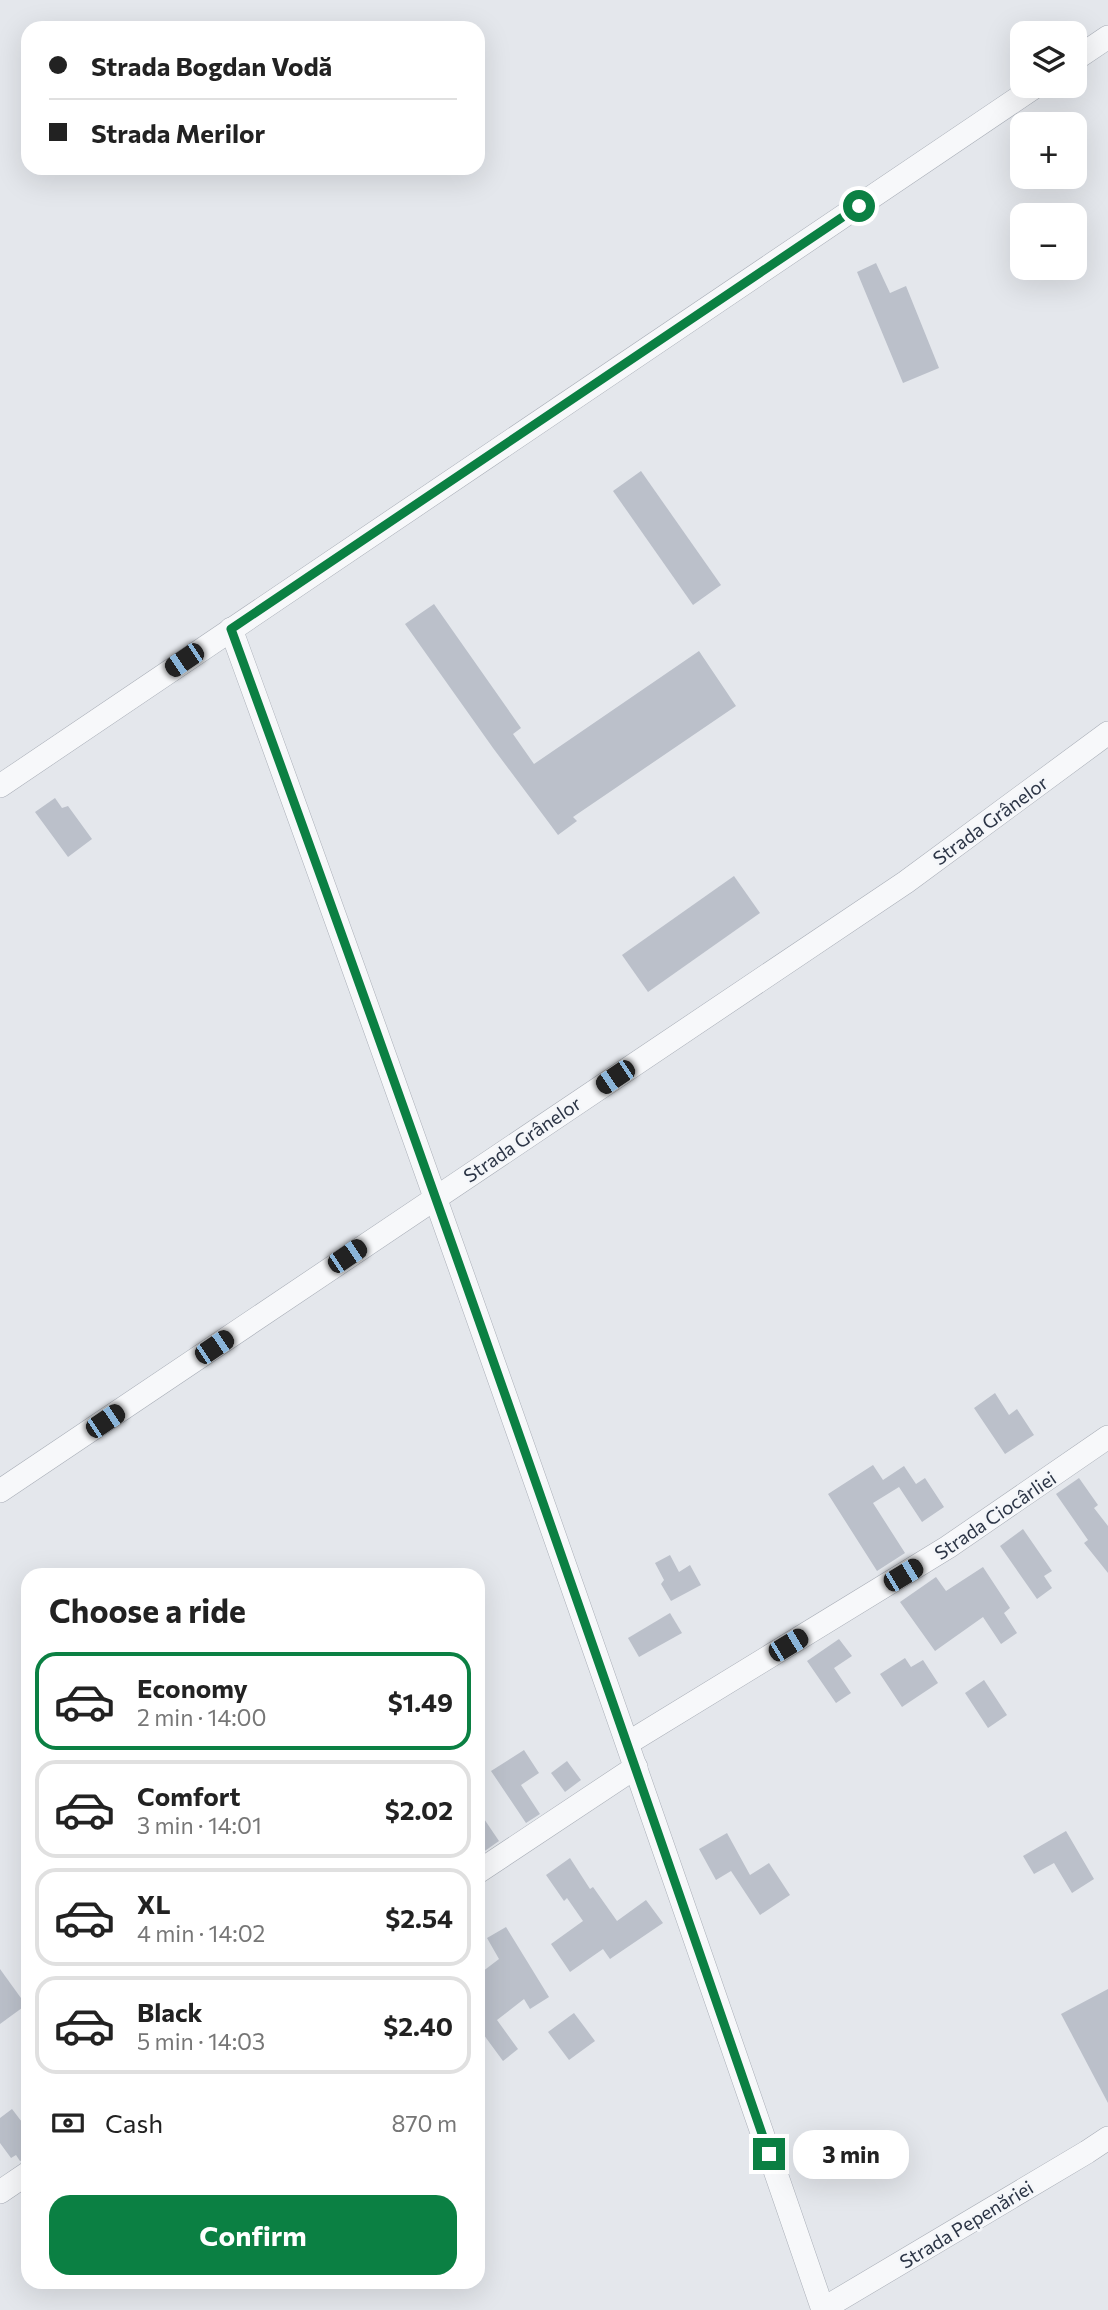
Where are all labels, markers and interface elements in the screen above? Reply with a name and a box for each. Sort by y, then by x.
map controls [1010,21,1087,280]
button: layers [1010,21,1087,98]
text: Strada Bogdan Vodă [91,50,332,81]
button: + [1010,112,1087,189]
text: Strada Merilor [91,117,265,148]
route start [843,190,875,222]
button: − [1010,203,1087,280]
car [161,640,208,680]
street label: Strada Grânelor [928,770,1052,869]
car [592,1057,639,1097]
street label: Strada Grânelor [459,1091,585,1187]
car [324,1236,371,1276]
car [191,1327,238,1367]
car [82,1401,129,1441]
street label: Strada Ciocârliei [930,1466,1060,1564]
car [880,1555,927,1595]
text: Choose a ride [49,1590,246,1630]
car [765,1625,812,1665]
icon: car [53,1670,116,1733]
text: Economy [137,1672,248,1703]
text: $1.49 [388,1686,453,1717]
text: 2 min · 14:00 [137,1703,267,1731]
icon: car [53,1778,116,1841]
text: Comfort [137,1780,240,1811]
text: $2.02 [385,1794,453,1825]
text: 3 min · 14:01 [137,1811,262,1839]
icon: car [53,1886,116,1949]
text: XL [137,1888,171,1919]
text: $2.54 [385,1902,453,1933]
text: 4 min · 14:02 [137,1919,265,1947]
icon: car [53,1994,116,2057]
text: Black [137,1996,203,2027]
text: $2.40 [383,2010,453,2041]
text: 5 min · 14:03 [137,2027,265,2055]
icon: cash [49,2104,87,2142]
text: Cash [105,2107,163,2138]
text: 870 m [392,2109,457,2137]
callout: 3 min [794,2130,909,2178]
route end [753,2138,785,2170]
text: 3 min [822,2140,880,2168]
street label: Strada Pepenăriei [895,2175,1037,2273]
button: Confirm [49,2195,457,2275]

